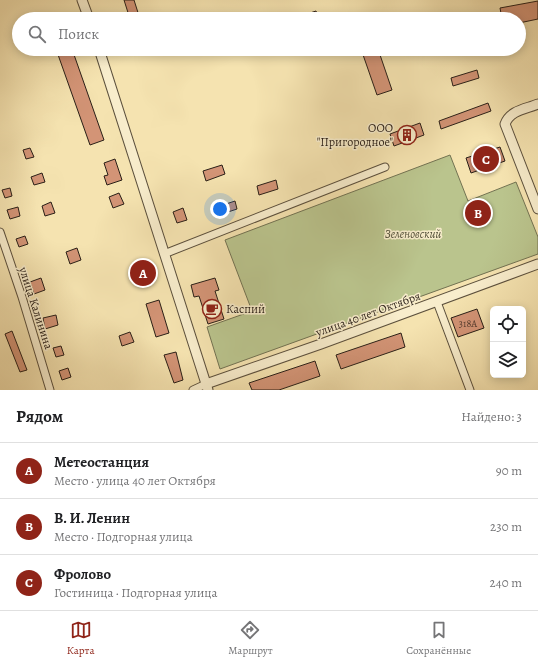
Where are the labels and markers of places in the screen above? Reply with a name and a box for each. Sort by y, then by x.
place label: ООО "Пригородное" [317,120,393,150]
building icon: ООО "Пригородное" [396,124,418,146]
pin: C [473,144,499,174]
pin: B [465,198,491,228]
pin: A [130,258,156,288]
cafe icon: Каспий [201,298,223,320]
place label: Каспий [226,301,265,317]

